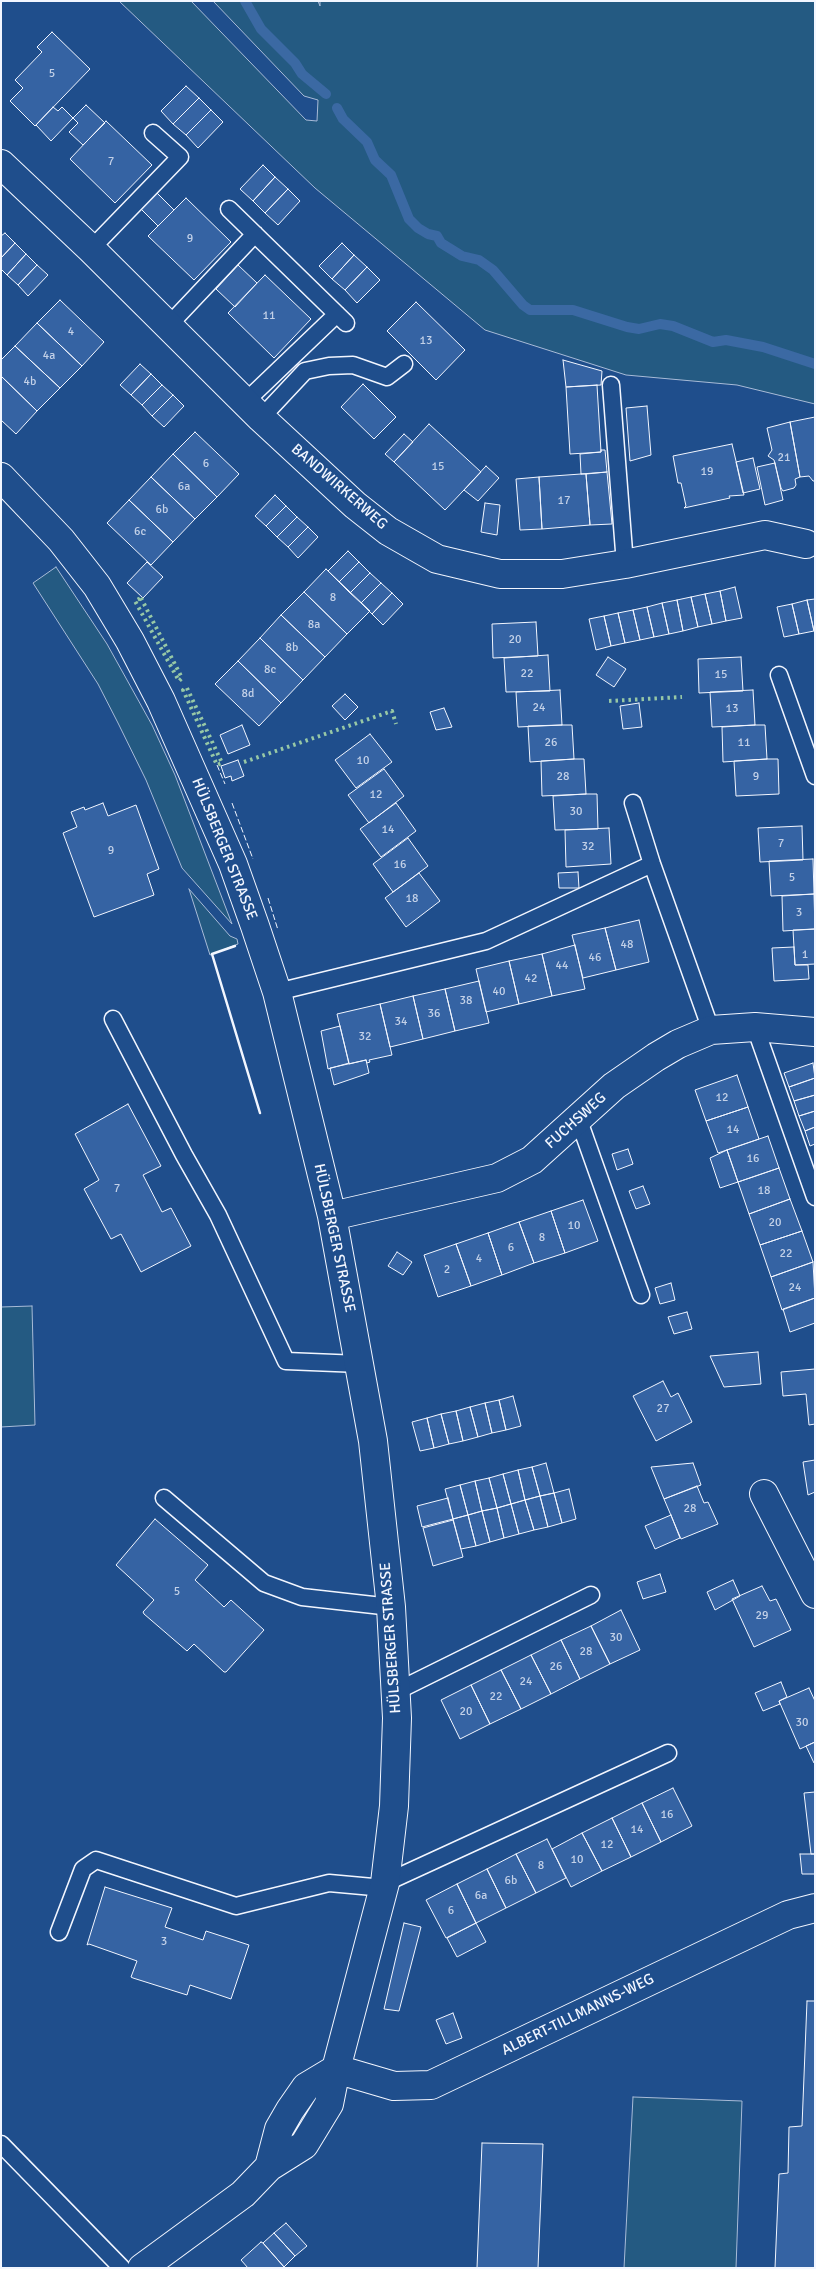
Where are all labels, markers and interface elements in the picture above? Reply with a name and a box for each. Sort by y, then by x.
house number: 5 [49,67,55,81]
house number: 7 [108,155,114,169]
house number: 9 [187,232,193,246]
house number: 11 [263,309,275,323]
house number: 4 [68,325,74,339]
house number: 13 [420,334,432,348]
house number: 4a [43,349,55,363]
house number: 4b [24,375,36,389]
street label: BANDWIRKERWEG [287,440,391,534]
house number: 21 [778,451,790,465]
house number: 6 [203,457,209,471]
house number: 15 [432,460,444,474]
house number: 19 [701,465,713,479]
house number: 6a [178,480,190,494]
house number: 17 [558,494,570,508]
house number: 6b [156,503,168,517]
house number: 6c [134,525,146,539]
house number: 8 [330,591,336,605]
house number: 8a [308,618,320,632]
house number: 20 [509,633,521,647]
house number: 8b [286,641,298,655]
house number: 8c [264,663,276,677]
house number: 22 [521,667,533,681]
house number: 15 [715,668,727,682]
house number: 8d [242,687,254,701]
house number: 24 [533,701,545,715]
house number: 13 [726,702,738,716]
house number: 26 [545,736,557,750]
house number: 11 [738,736,750,750]
house number: 10 [357,754,369,768]
house number: 28 [557,770,569,784]
house number: 9 [753,770,759,784]
street label: HÜLSBERGER STRASSE [187,775,261,923]
house number: 12 [370,788,382,802]
house number: 30 [570,805,582,819]
house number: 14 [382,823,394,837]
house number: 7 [778,837,784,851]
house number: 32 [582,840,594,854]
house number: 9 [108,844,114,858]
house number: 16 [394,858,406,872]
house number: 5 [789,871,795,885]
house number: 18 [406,892,418,906]
house number: 3 [796,906,802,920]
house number: 48 [621,938,633,952]
house number: 1 [802,948,808,962]
house number: 46 [589,951,601,965]
house number: 44 [556,959,568,973]
house number: 42 [525,972,537,986]
house number: 40 [493,985,505,999]
house number: 38 [460,994,472,1008]
house number: 36 [428,1007,440,1021]
house number: 34 [395,1015,407,1029]
house number: 32 [359,1030,371,1044]
street label: FUCHSWEG [542,1089,610,1153]
house number: 12 [716,1091,728,1105]
house number: 14 [727,1123,739,1137]
house number: 16 [747,1152,759,1166]
street label: HÜLSBERGER STRASSE [309,1162,359,1314]
house number: 7 [114,1182,120,1196]
house number: 18 [758,1184,770,1198]
house number: 20 [769,1216,781,1230]
house number: 10 [568,1219,580,1233]
house number: 8 [539,1231,545,1245]
house number: 6 [508,1241,514,1255]
house number: 22 [780,1247,792,1261]
house number: 4 [476,1252,482,1266]
house number: 2 [444,1263,450,1277]
house number: 24 [789,1281,801,1295]
house number: 27 [657,1402,669,1416]
house number: 28 [684,1502,696,1516]
street label: HÜLSBERGER STRASSE [377,1562,405,1714]
house number: 5 [174,1585,180,1599]
house number: 29 [756,1609,768,1623]
house number: 30 [610,1631,622,1645]
house number: 28 [580,1645,592,1659]
house number: 26 [550,1660,562,1674]
house number: 24 [520,1675,532,1689]
house number: 22 [490,1690,502,1704]
house number: 20 [460,1705,472,1719]
house number: 30 [796,1716,808,1730]
house number: 16 [661,1808,673,1822]
house number: 14 [631,1823,643,1837]
house number: 12 [601,1838,613,1852]
house number: 10 [571,1853,583,1867]
house number: 8 [538,1859,544,1873]
house number: 6b [505,1874,517,1888]
house number: 6a [475,1889,487,1903]
house number: 6 [448,1904,454,1918]
house number: 3 [161,1935,167,1949]
street label: ALBERT-TILLMANNS-WEG [499,1970,657,2060]

